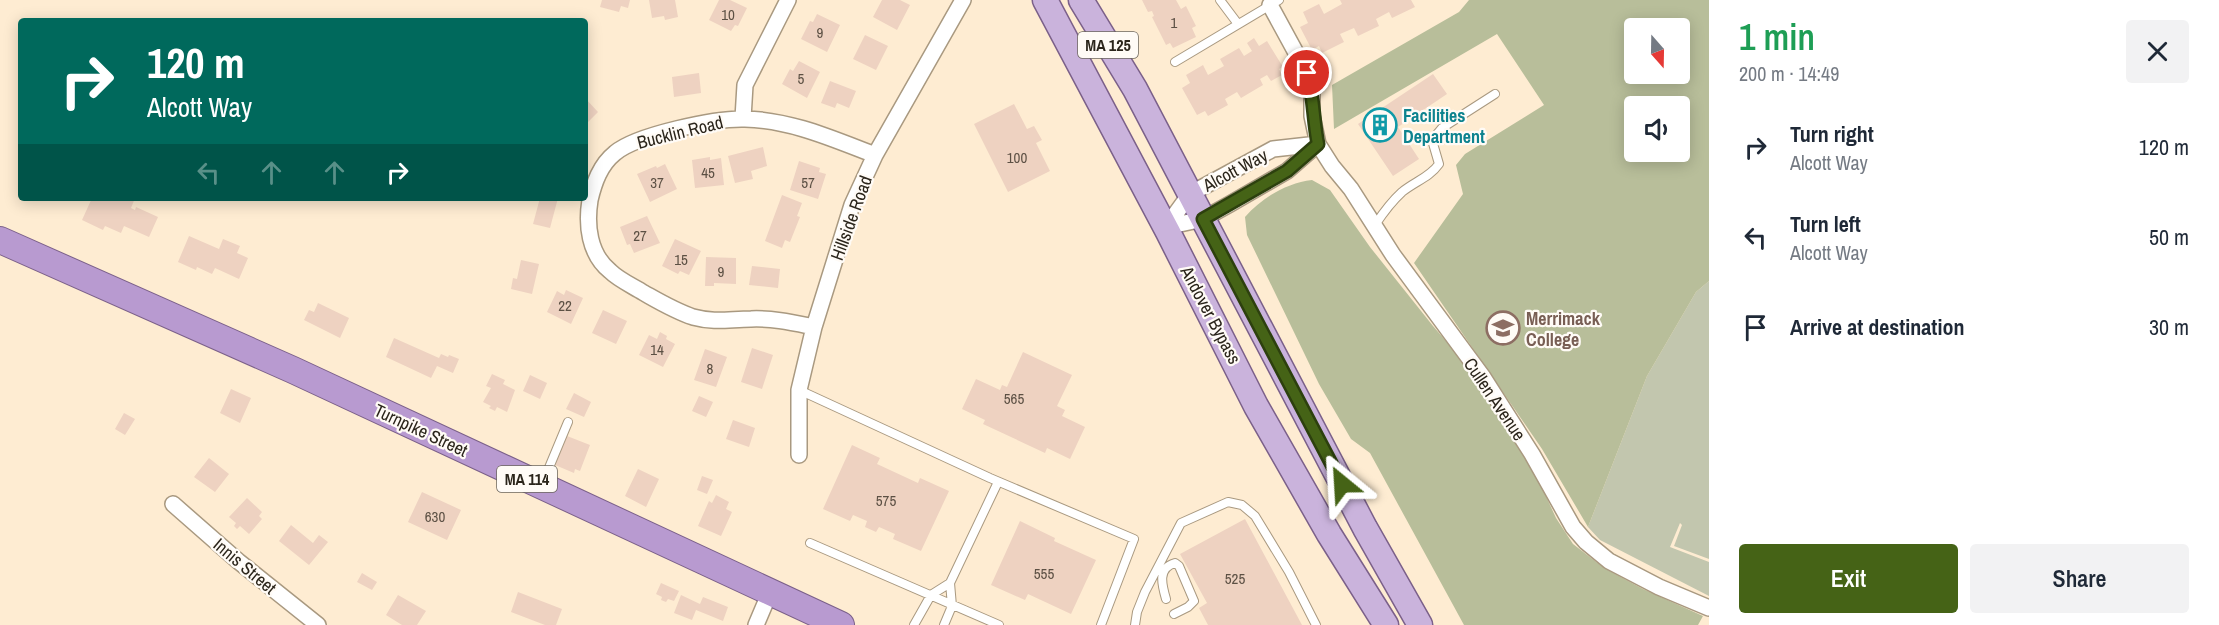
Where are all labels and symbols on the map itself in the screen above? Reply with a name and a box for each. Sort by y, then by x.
house number: 10 [721,4,735,25]
house number: 1 [1171,12,1178,33]
north arrow [1624,18,1690,84]
house number: 9 [817,22,824,43]
road number: MA 125 [1078,32,1138,58]
pin [1281,47,1332,98]
house number: 5 [798,68,805,89]
place label: Facilities Department [1403,103,1485,149]
building icon: Facilities Department [1362,107,1398,143]
street label: Bucklin Road [634,109,726,155]
street label: Alcott Way [1197,142,1272,198]
house number: 100 [1007,147,1027,168]
house number: 45 [701,162,715,183]
house number: 37 [650,172,664,193]
house number: 57 [801,172,815,193]
street label: Hillside Road [824,172,878,264]
house number: 27 [633,225,647,246]
house number: 15 [674,249,688,270]
house number: 9 [718,261,725,282]
street label: Andover Bypass [1174,261,1247,368]
house number: 22 [558,295,572,316]
place label: Merrimack College [1526,306,1601,352]
school or university icon: Merrimack College [1485,310,1521,346]
house number: 14 [650,339,664,360]
street label: Cullen Avenue [1458,353,1532,445]
house number: 8 [707,358,714,379]
house number: 565 [1004,388,1024,409]
street label: Turnpike Street [370,397,472,463]
position arrow [1310,452,1374,516]
road number: MA 114 [497,466,557,492]
house number: 575 [876,490,896,511]
house number: 630 [425,506,445,527]
street label: Innis Street [208,532,282,600]
house number: 555 [1034,563,1054,584]
house number: 525 [1225,568,1245,589]

